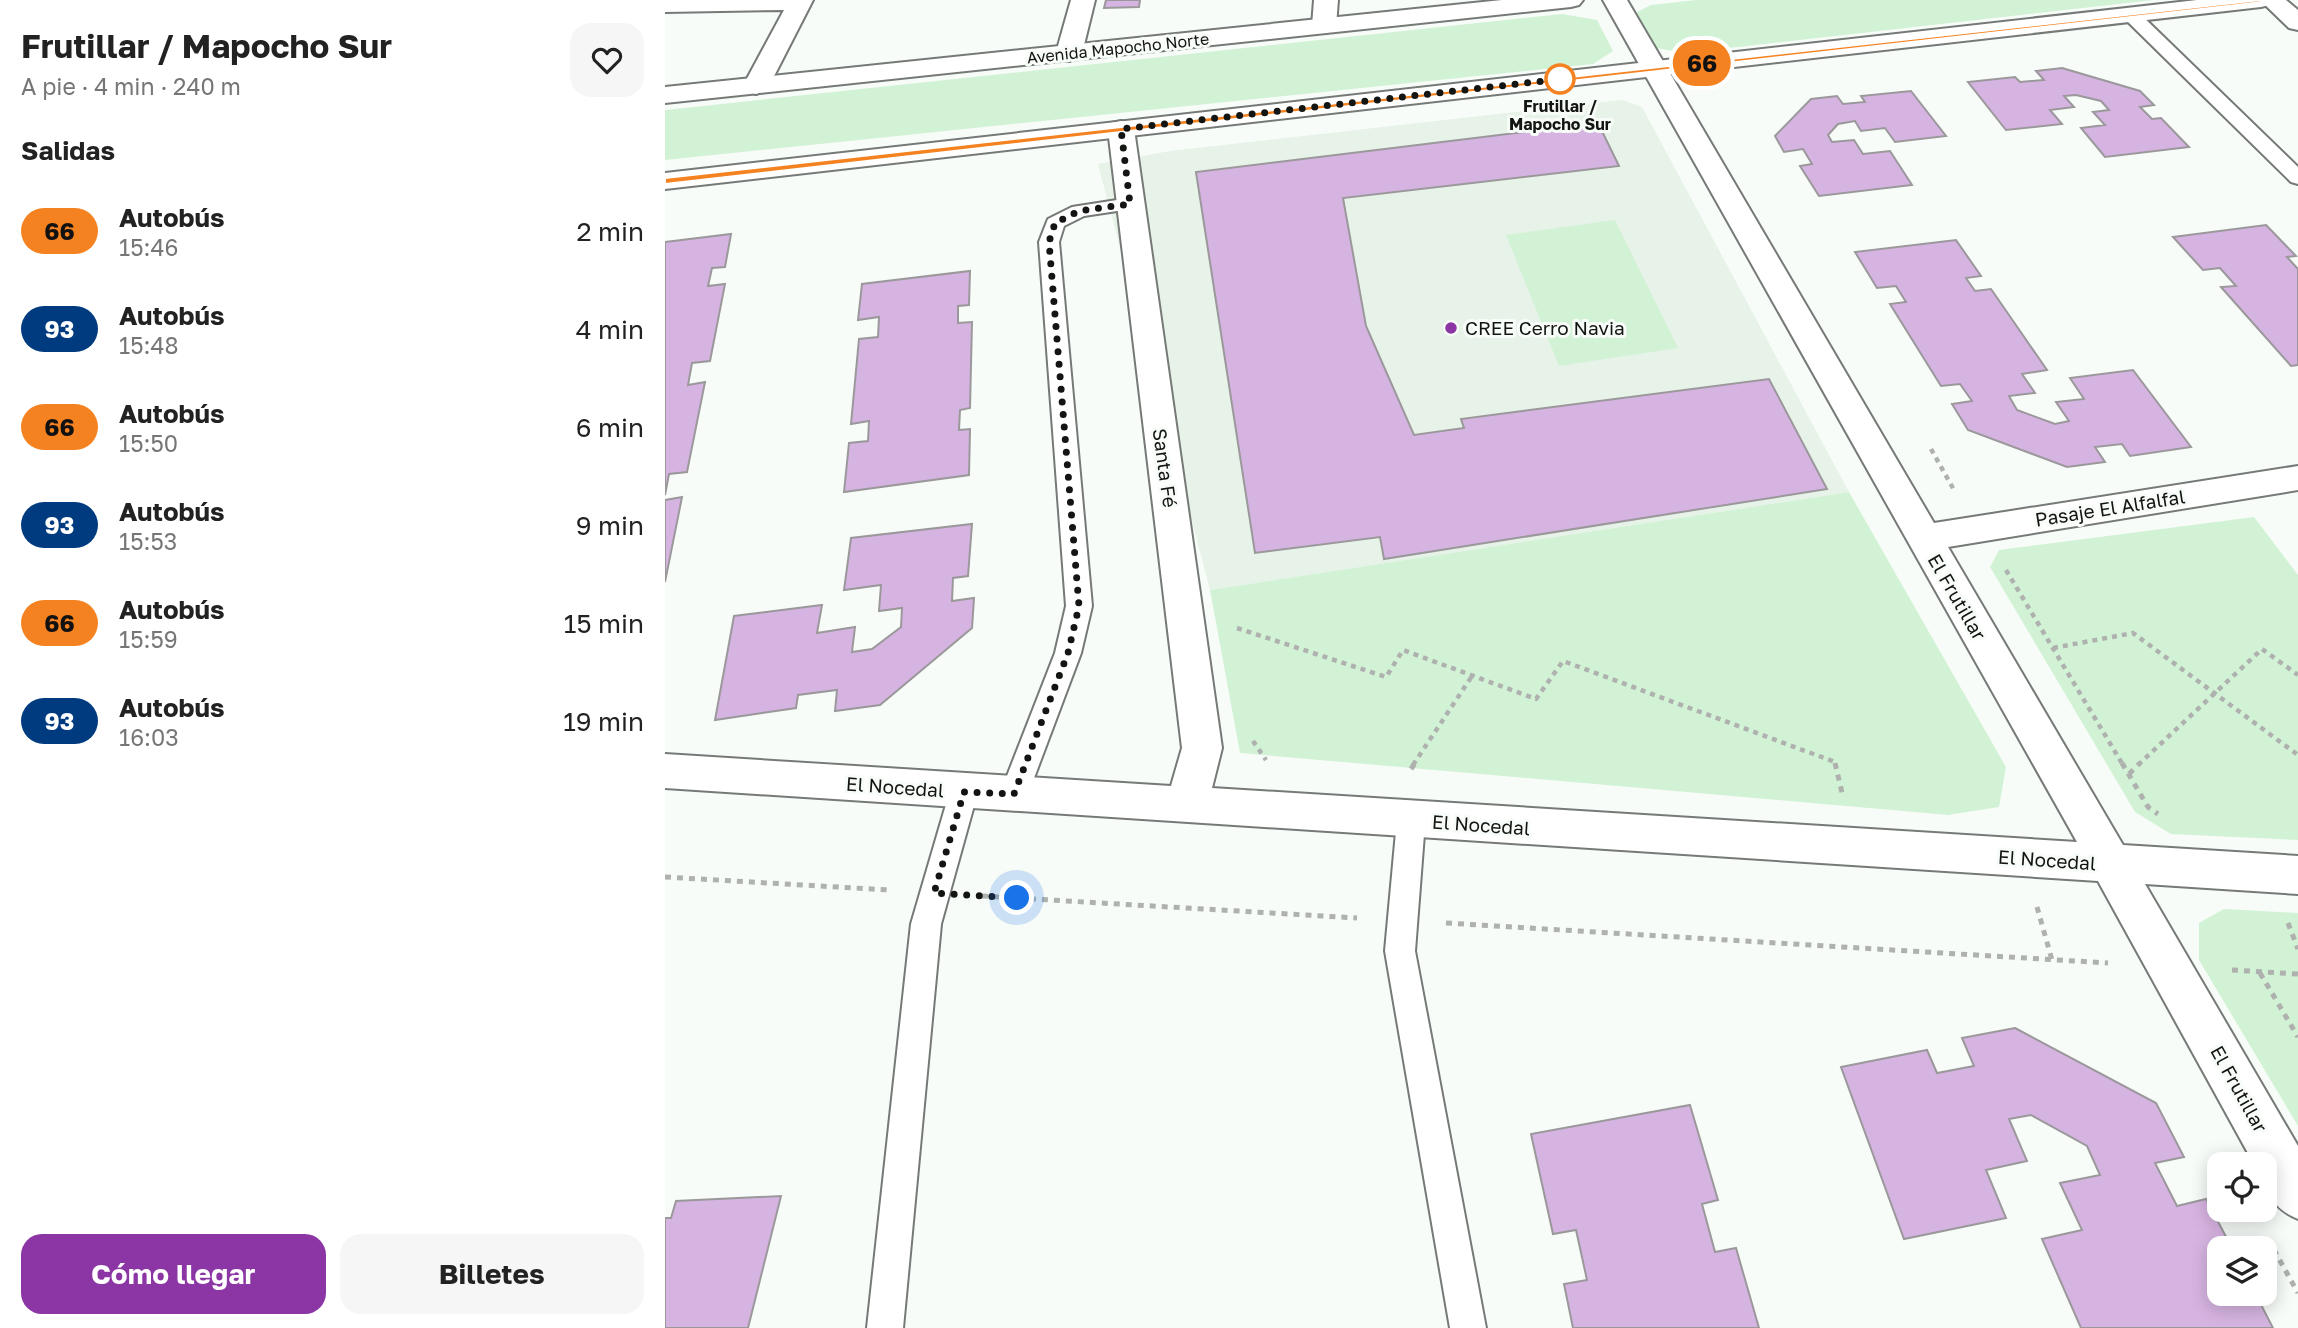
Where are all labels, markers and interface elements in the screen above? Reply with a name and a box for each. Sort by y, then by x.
button: heart [570,23,644,97]
text: Frutillar / Mapocho Sur [21,26,392,65]
street label: Avenida Mapocho Norte [1026,28,1210,68]
line badge: 66 [1671,40,1733,86]
text: 66 [1687,48,1717,77]
marker: Frutillar / Mapocho Sur [1545,64,1575,94]
text: A pie · 4 min · 240 m [21,72,241,100]
place label: Frutillar / Mapocho Sur [1509,96,1611,134]
text: Salidas [21,135,115,166]
text: Autobús [119,202,225,233]
text: 66 [44,216,75,245]
text: 2 min [576,216,644,247]
text: 15:46 [119,233,178,261]
text: Autobús [119,300,225,331]
text: 93 [45,314,74,343]
text: 4 min [576,314,644,345]
place label: CREE Cerro Navia [1465,316,1625,339]
marker: CREE Cerro Navia [1443,320,1459,336]
text: 15:48 [119,331,178,359]
text: Autobús [119,398,225,429]
text: 66 [44,412,75,441]
text: 6 min [576,412,644,443]
street label: Santa Fé [1149,427,1182,509]
text: 15:50 [119,429,178,457]
street label: Pasaje El Alfalfal [2033,484,2187,531]
text: Autobús [119,496,225,527]
text: 93 [45,510,74,539]
text: 9 min [576,510,644,541]
text: 15:53 [119,527,177,555]
street label: El Frutillar [1924,550,1992,644]
text: Autobús [119,594,225,625]
text: 66 [44,608,75,637]
text: 15 min [564,608,644,639]
text: 15:59 [119,625,178,653]
text: Autobús [119,692,225,723]
text: 93 [45,706,74,735]
text: 19 min [563,706,644,737]
text: 16:03 [119,723,179,751]
street label: El Nocedal [845,772,945,801]
street label: El Nocedal [1431,810,1531,839]
street label: El Nocedal [1997,845,2097,874]
your location [999,880,1034,915]
street label: El Frutillar [2206,1041,2273,1137]
map controls [2207,1152,2277,1306]
button: locate [2207,1152,2277,1222]
button: Cómo llegar [21,1234,326,1314]
button: Billetes [340,1234,644,1314]
button: layers [2207,1236,2277,1306]

